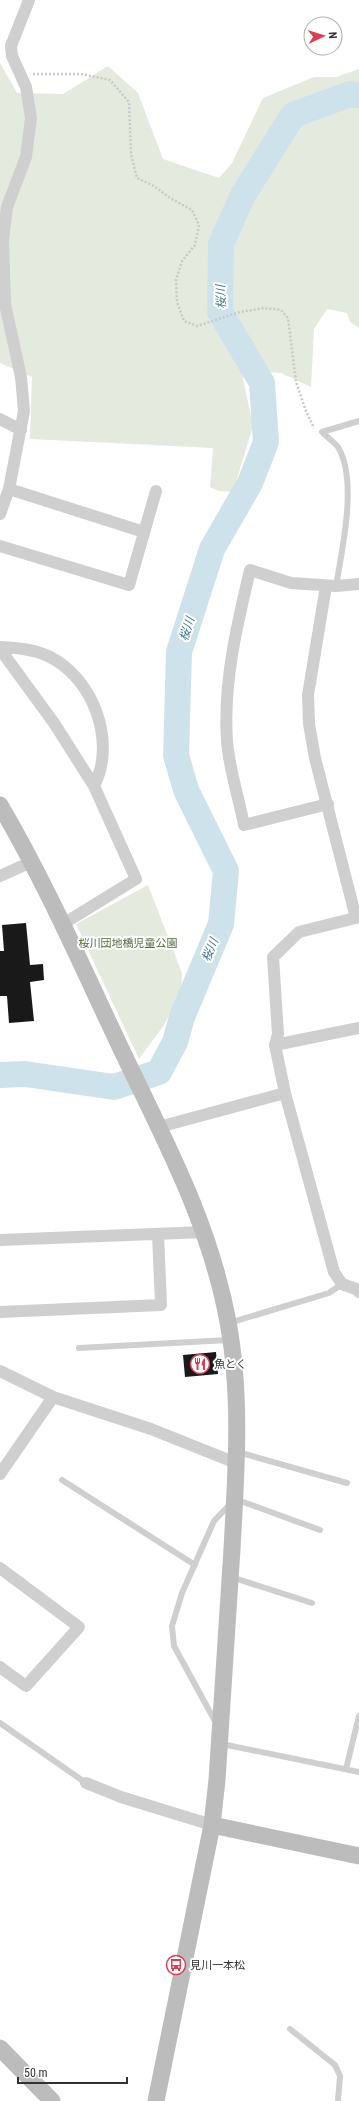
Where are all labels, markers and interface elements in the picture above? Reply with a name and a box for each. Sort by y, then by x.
north arrow [303,16,343,56]
text: N [326,32,339,39]
water label: 桜川 [214,283,228,309]
water label: 桜川 [177,614,198,643]
water label: 桜川 [199,934,222,964]
park label: 桜川団地橋児童公園 [79,937,178,950]
restaurant icon: 魚とく [189,1353,211,1375]
place label: 魚とく [214,1358,247,1371]
bus stop icon: 見川一本松 [165,1954,187,1976]
place label: 見川一本松 [190,1959,245,1972]
scale bar [18,2059,127,2085]
text: 50 m [24,2066,48,2080]

